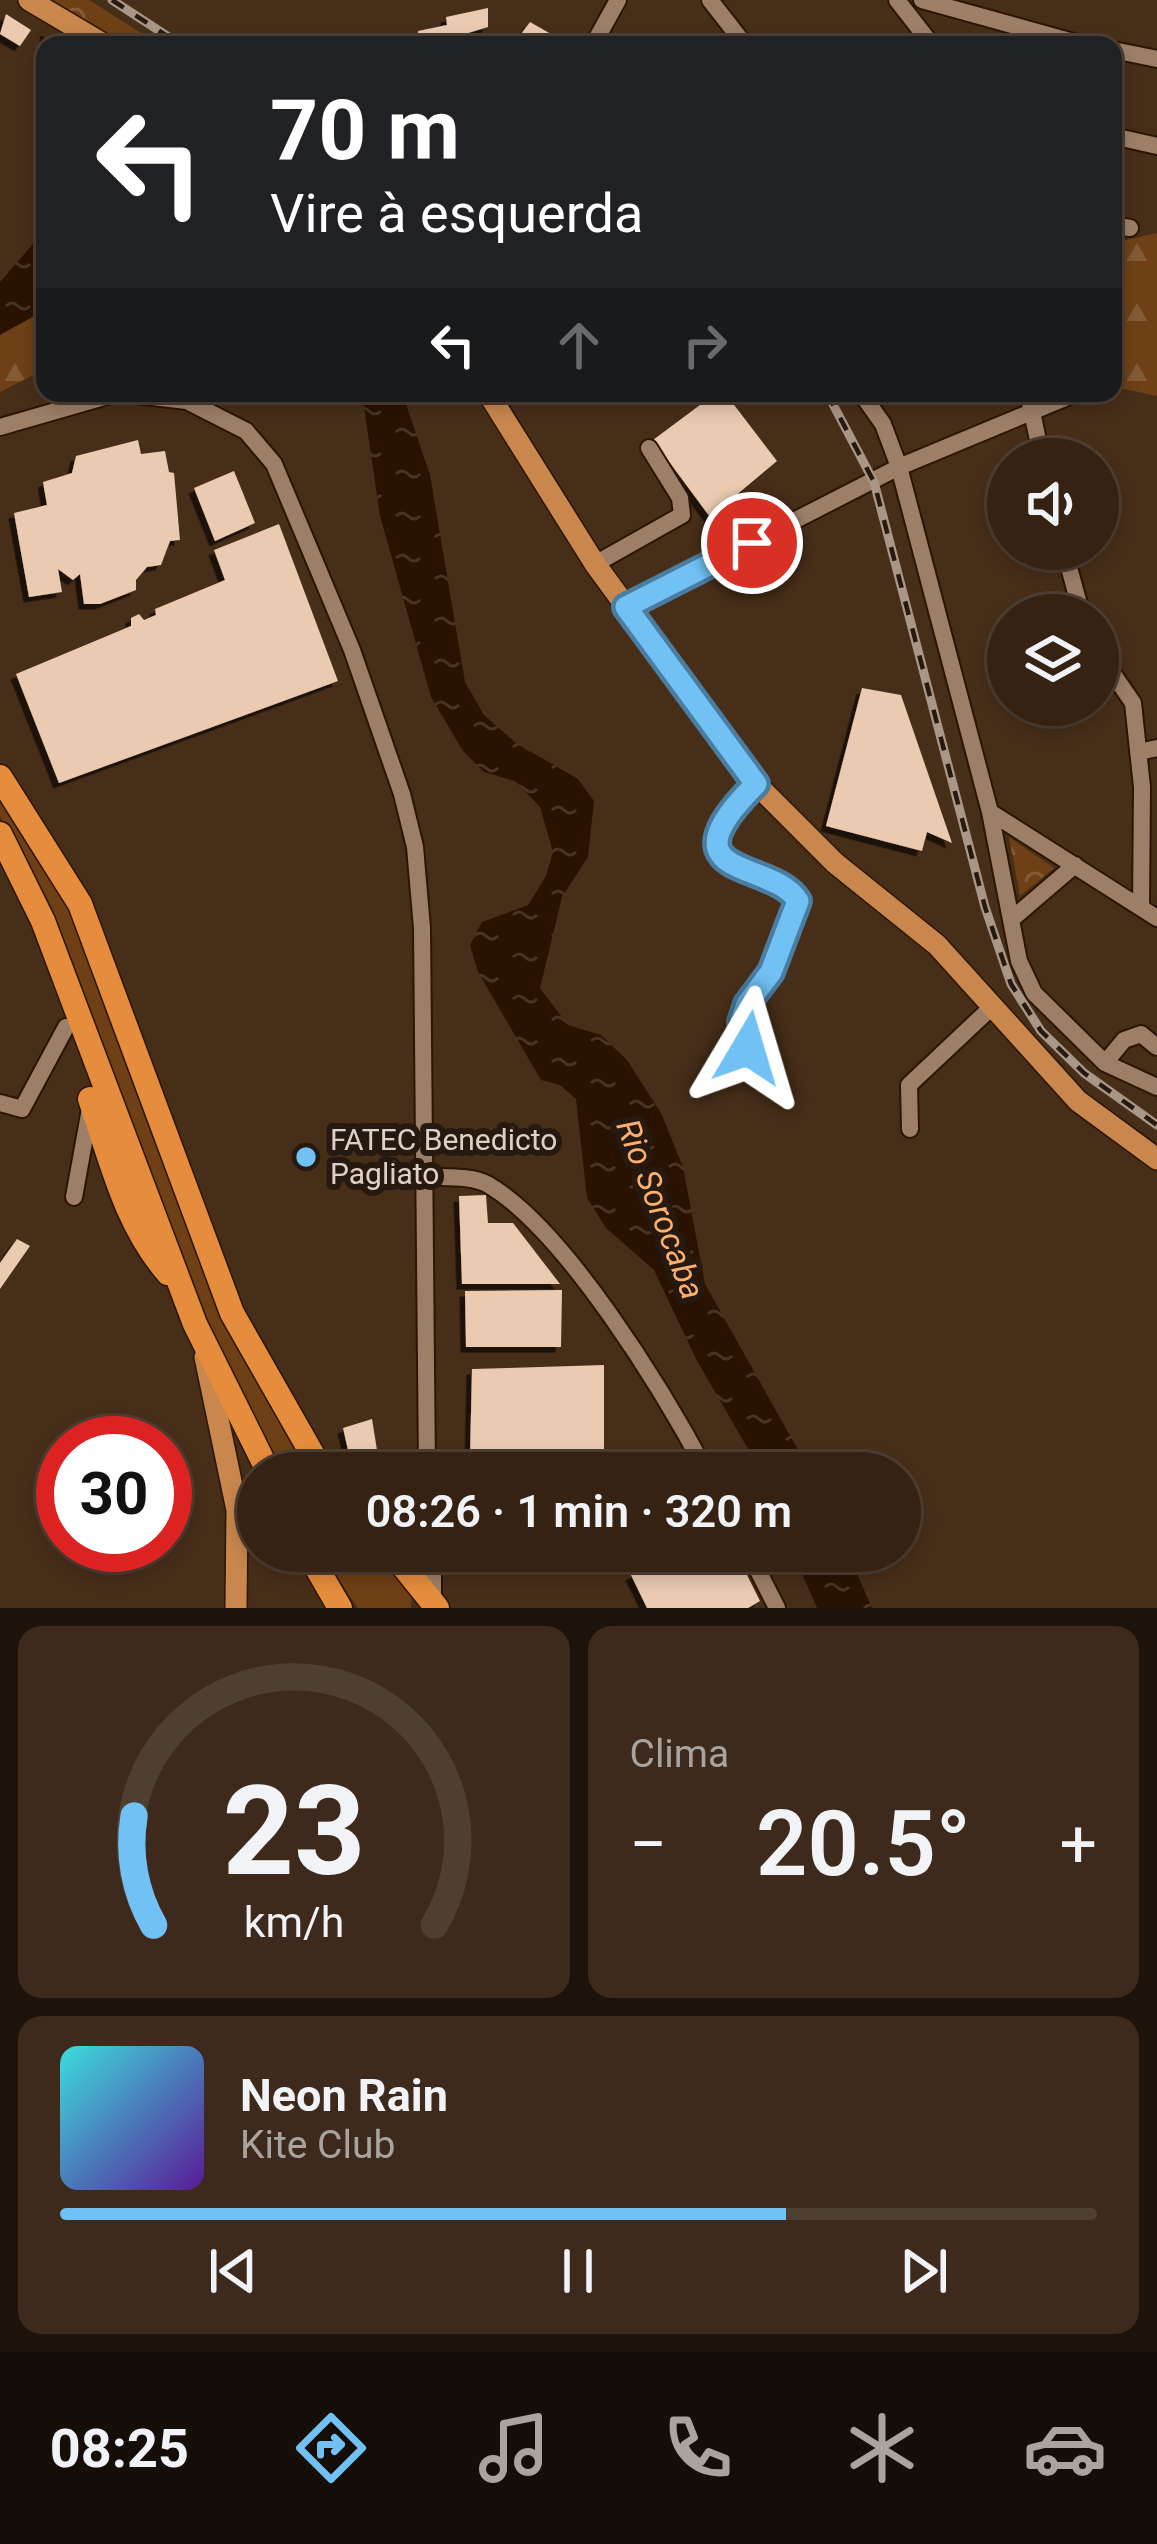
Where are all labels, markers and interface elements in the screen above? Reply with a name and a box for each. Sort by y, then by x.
text: 70 m [270,81,460,180]
icon: left [72,84,228,240]
text: Vire à esquerda [270,182,643,245]
icon: left [420,312,486,378]
icon: ahead [546,312,612,378]
icon: right [672,312,738,378]
map controls [987,438,1119,726]
button: sound [987,438,1119,570]
pin [701,492,803,594]
icon: arrive [719,510,785,576]
button: layers [987,594,1119,726]
position arrow [685,985,811,1111]
water label: Rio Sorocaba [608,1114,713,1305]
place label: FATEC Benedicto Pagliato [330,1122,557,1191]
marker: FATEC Benedicto Pagliato [293,1144,319,1170]
speed limit sign: 30 [36,1416,192,1572]
text: 08:26 · 1 min · 320 m [366,1485,792,1538]
text: Clima [630,1731,729,1777]
text: 23 [222,1758,365,1904]
text: 20.5° [756,1792,971,1897]
text: − [630,1806,667,1883]
text: + [1060,1806,1097,1883]
text: km/h [243,1897,344,1947]
text: Neon Rain [240,2069,448,2122]
text: Kite Club [240,2122,395,2168]
icon: previous [200,2238,266,2304]
icon: pause [545,2238,611,2304]
icon: next [891,2238,957,2304]
icon: directions [289,2406,373,2490]
icon: music [472,2406,556,2490]
icon: phone [656,2406,740,2490]
icon: climate [840,2406,924,2490]
icon: car [1023,2406,1107,2490]
text: 08:25 [50,2417,189,2480]

